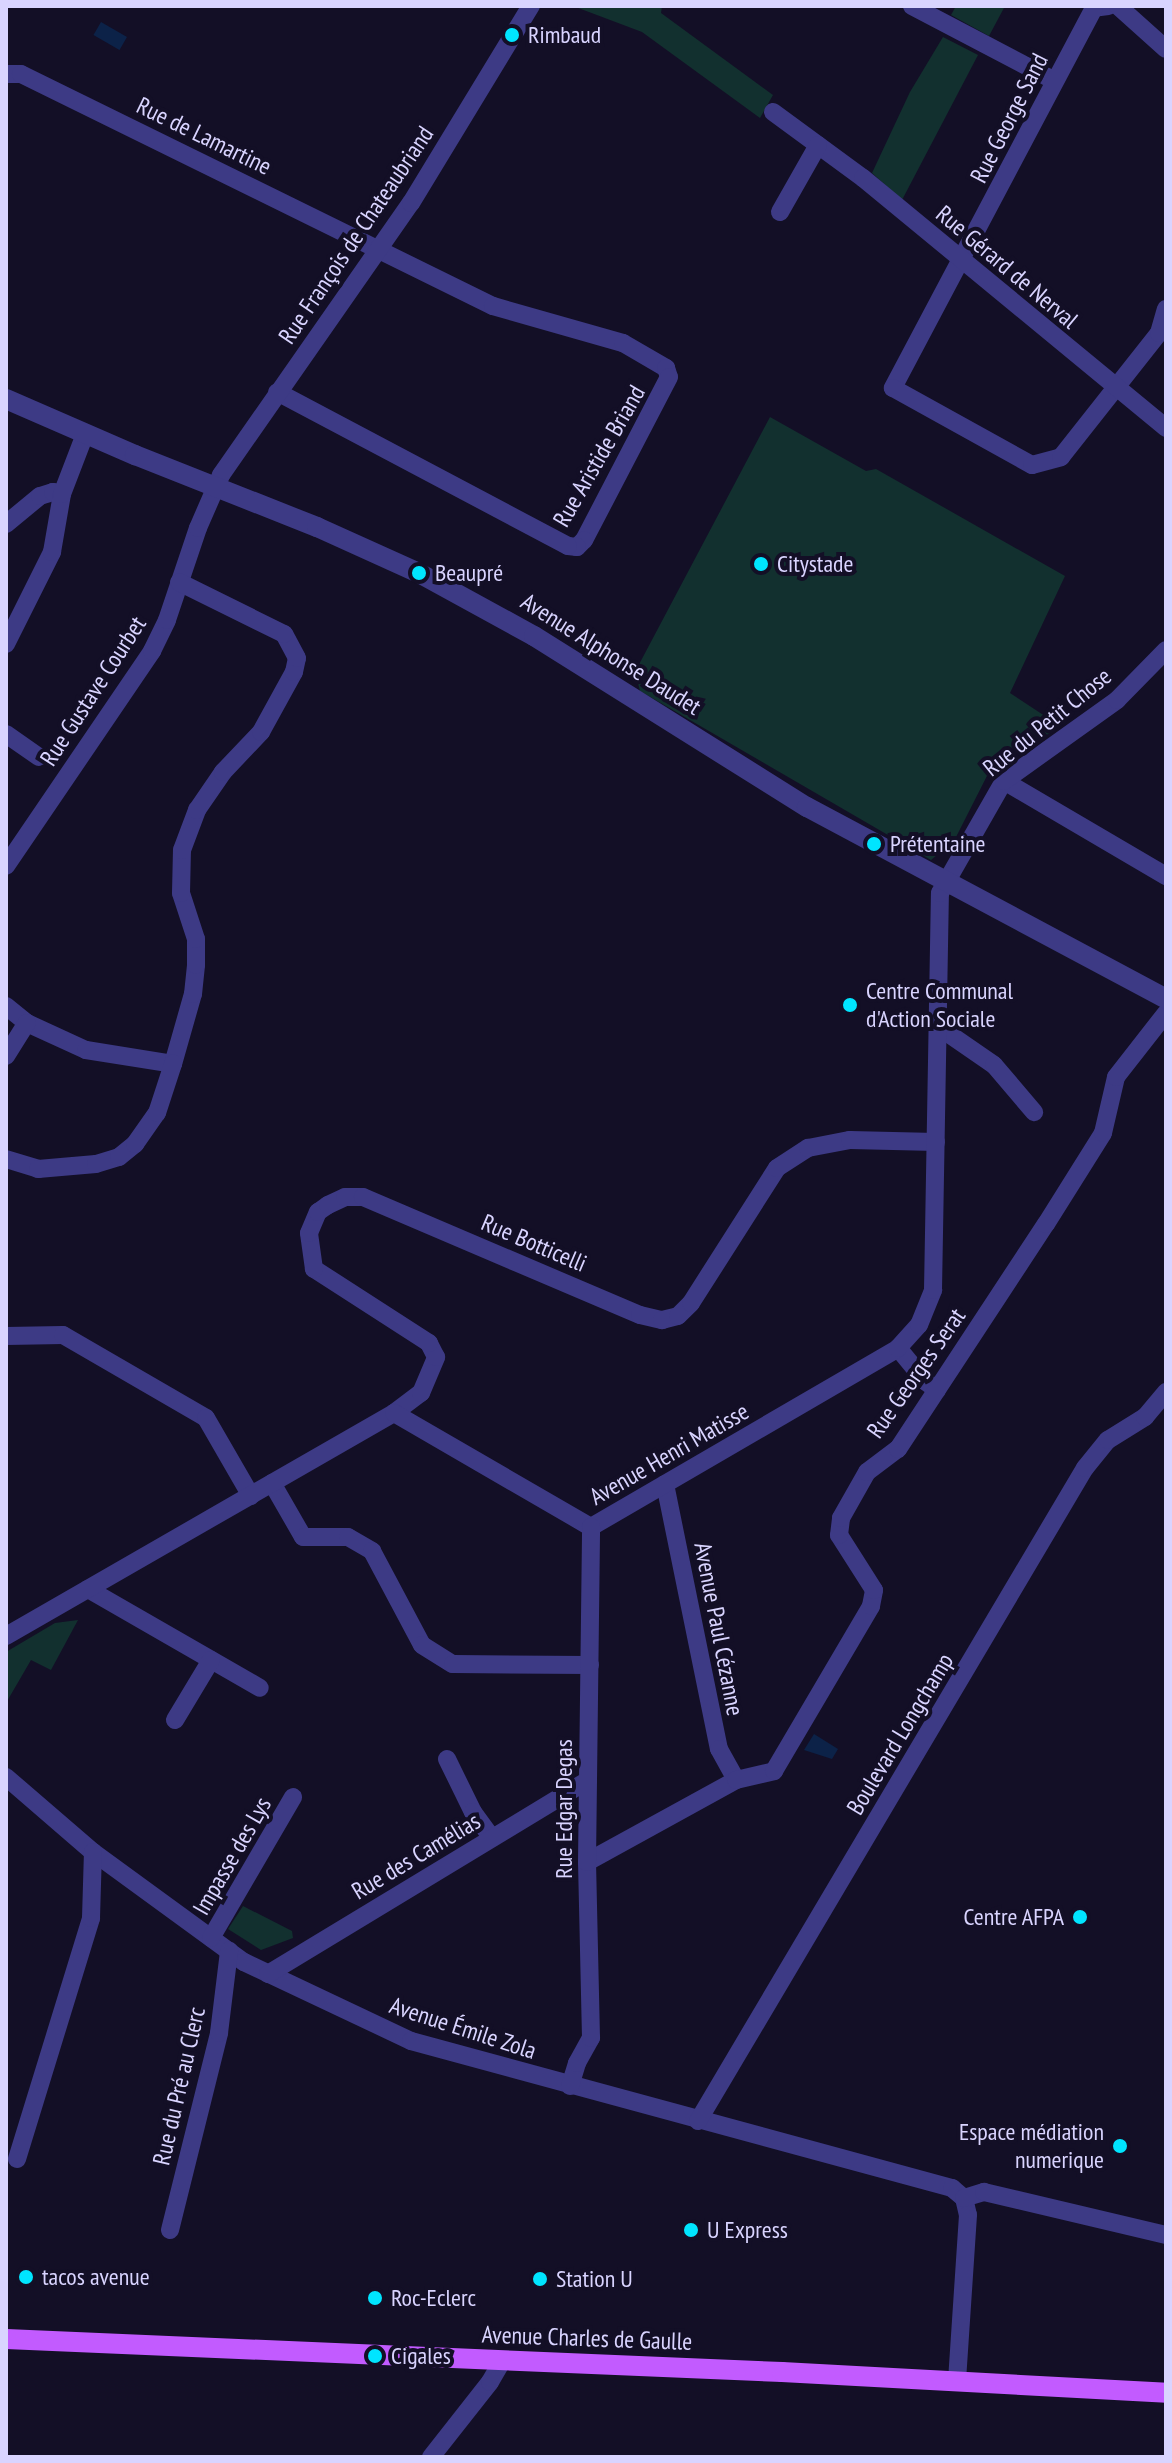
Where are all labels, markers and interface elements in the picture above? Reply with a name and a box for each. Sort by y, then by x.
place label: Rimbaud [528,21,601,49]
marker: Rimbaud [503,26,521,44]
street label: Rue George Sand [964,48,1054,188]
street label: Rue de Lamartine [132,91,276,181]
street label: Rue François de Chateaubriand [272,121,440,349]
street label: Rue Gérard de Nerval [930,199,1084,335]
street label: Rue Aristide Briand [547,380,651,532]
place label: Citystade [777,550,853,578]
marker: Citystade [752,555,770,573]
place label: Beaupré [435,559,503,587]
marker: Beaupré [410,564,428,582]
street label: Avenue Alphonse Daudet [515,587,707,721]
street label: Rue Gustave Courbet [34,611,152,771]
street label: Rue du Petit Chose [977,662,1117,782]
place label: Prétentaine [890,830,985,858]
marker: Prétentaine [865,835,883,853]
place label: Centre Communal d'Action Sociale [866,977,1013,1033]
marker: Centre Communal d'Action Sociale [841,996,859,1014]
street label: Rue Botticelli [477,1208,591,1278]
street label: Rue Georges Serat [861,1303,971,1443]
street label: Avenue Henri Matisse [584,1397,754,1511]
street label: Avenue Paul Cézanne [688,1540,750,1718]
street label: Boulevard Longchamp [841,1648,959,1820]
street label: Rue Edgar Degas [550,1739,578,1879]
street label: Impasse des Lys [187,1792,277,1920]
street label: Rue des Camélias [347,1806,485,1906]
place label: Centre AFPA [963,1903,1064,1931]
marker: Centre AFPA [1071,1908,1089,1926]
street label: Avenue Émile Zola [386,1991,540,2065]
street label: Rue du Pré au Clerc [147,2004,211,2168]
place label: Espace médiation numerique [959,2118,1104,2174]
marker: Espace médiation numerique [1111,2137,1129,2155]
place label: U Express [707,2216,788,2244]
marker: U Express [682,2221,700,2239]
place label: tacos avenue [42,2263,150,2291]
place label: Station U [556,2265,633,2293]
marker: tacos avenue [17,2268,35,2286]
marker: Station U [531,2270,549,2288]
place label: Roc-Eclerc [391,2284,476,2312]
marker: Roc-Eclerc [366,2289,384,2307]
street label: Avenue Charles de Gaulle [481,2320,693,2356]
place label: Cigales [391,2342,451,2370]
marker: Cigales [366,2347,384,2365]

